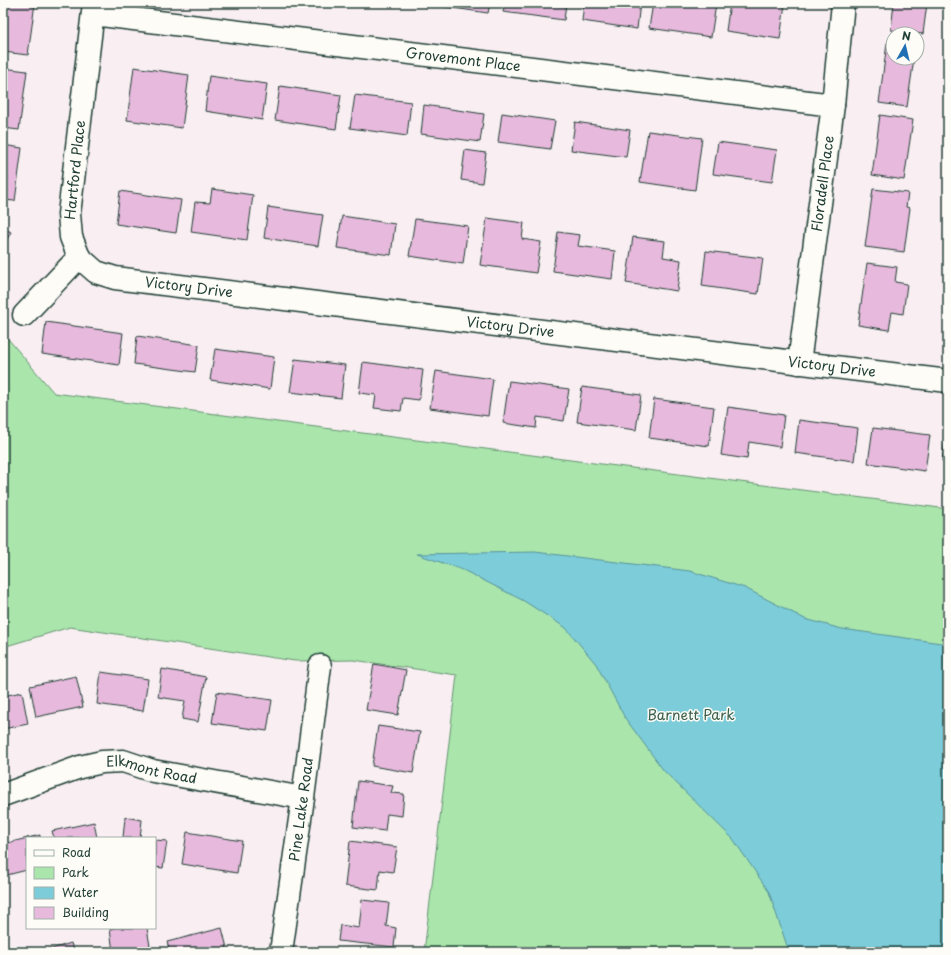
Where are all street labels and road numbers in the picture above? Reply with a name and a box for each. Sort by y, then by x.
street label: Grovemont Place [405,42,522,76]
street label: Hartford Place [59,119,90,221]
street label: Floradell Place [805,134,839,233]
street label: Victory Drive [144,271,234,302]
street label: Victory Drive [465,311,556,342]
street label: Victory Drive [787,350,877,382]
street label: Elkmont Road [105,750,199,789]
street label: Pine Lake Road [283,756,318,863]

